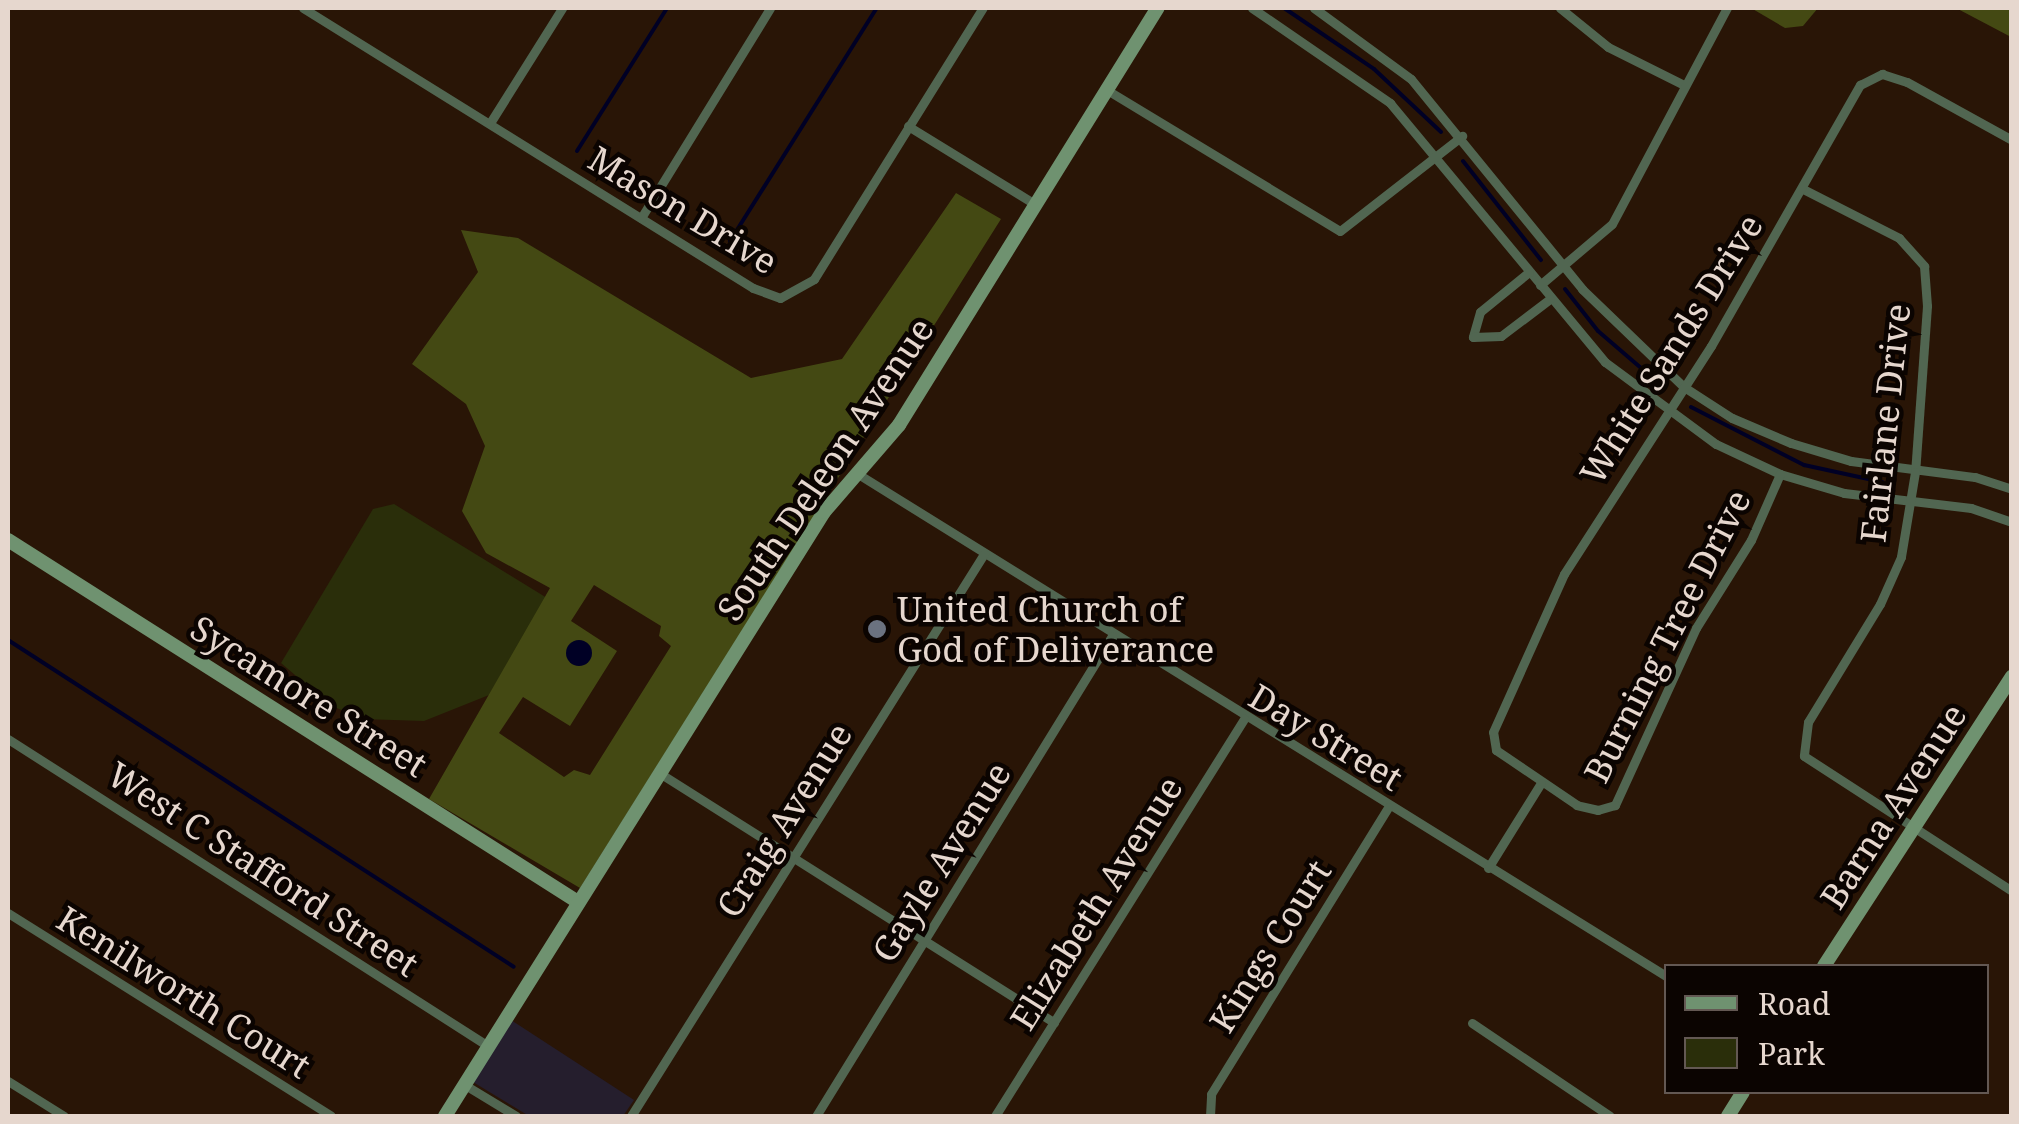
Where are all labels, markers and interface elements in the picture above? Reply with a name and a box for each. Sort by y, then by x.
street label: Mason Drive [581,137,785,283]
street label: White Sands Drive [1571,206,1771,492]
street label: Fairlane Drive [1852,302,1918,544]
street label: South Deleon Avenue [708,310,942,628]
street label: Burning Tree Drive [1575,483,1759,789]
place label: United Church of God of Deliverance [897,588,1214,670]
street label: Sycamore Street [183,607,435,785]
marker: United Church of God of Deliverance [866,618,888,640]
street label: Day Street [1242,675,1410,799]
street label: Barna Avenue [1811,696,1975,916]
street label: Craig Avenue [708,715,860,925]
street label: West C Stafford Street [100,753,426,985]
street label: Gayle Avenue [863,754,1019,970]
street label: Elizabeth Avenue [1001,769,1191,1037]
street label: Kings Court [1201,852,1339,1040]
street label: Kenilworth Court [50,897,318,1087]
legend [1664,964,1989,1094]
text: Road [1758,983,1830,1024]
text: Park [1758,1033,1825,1074]

